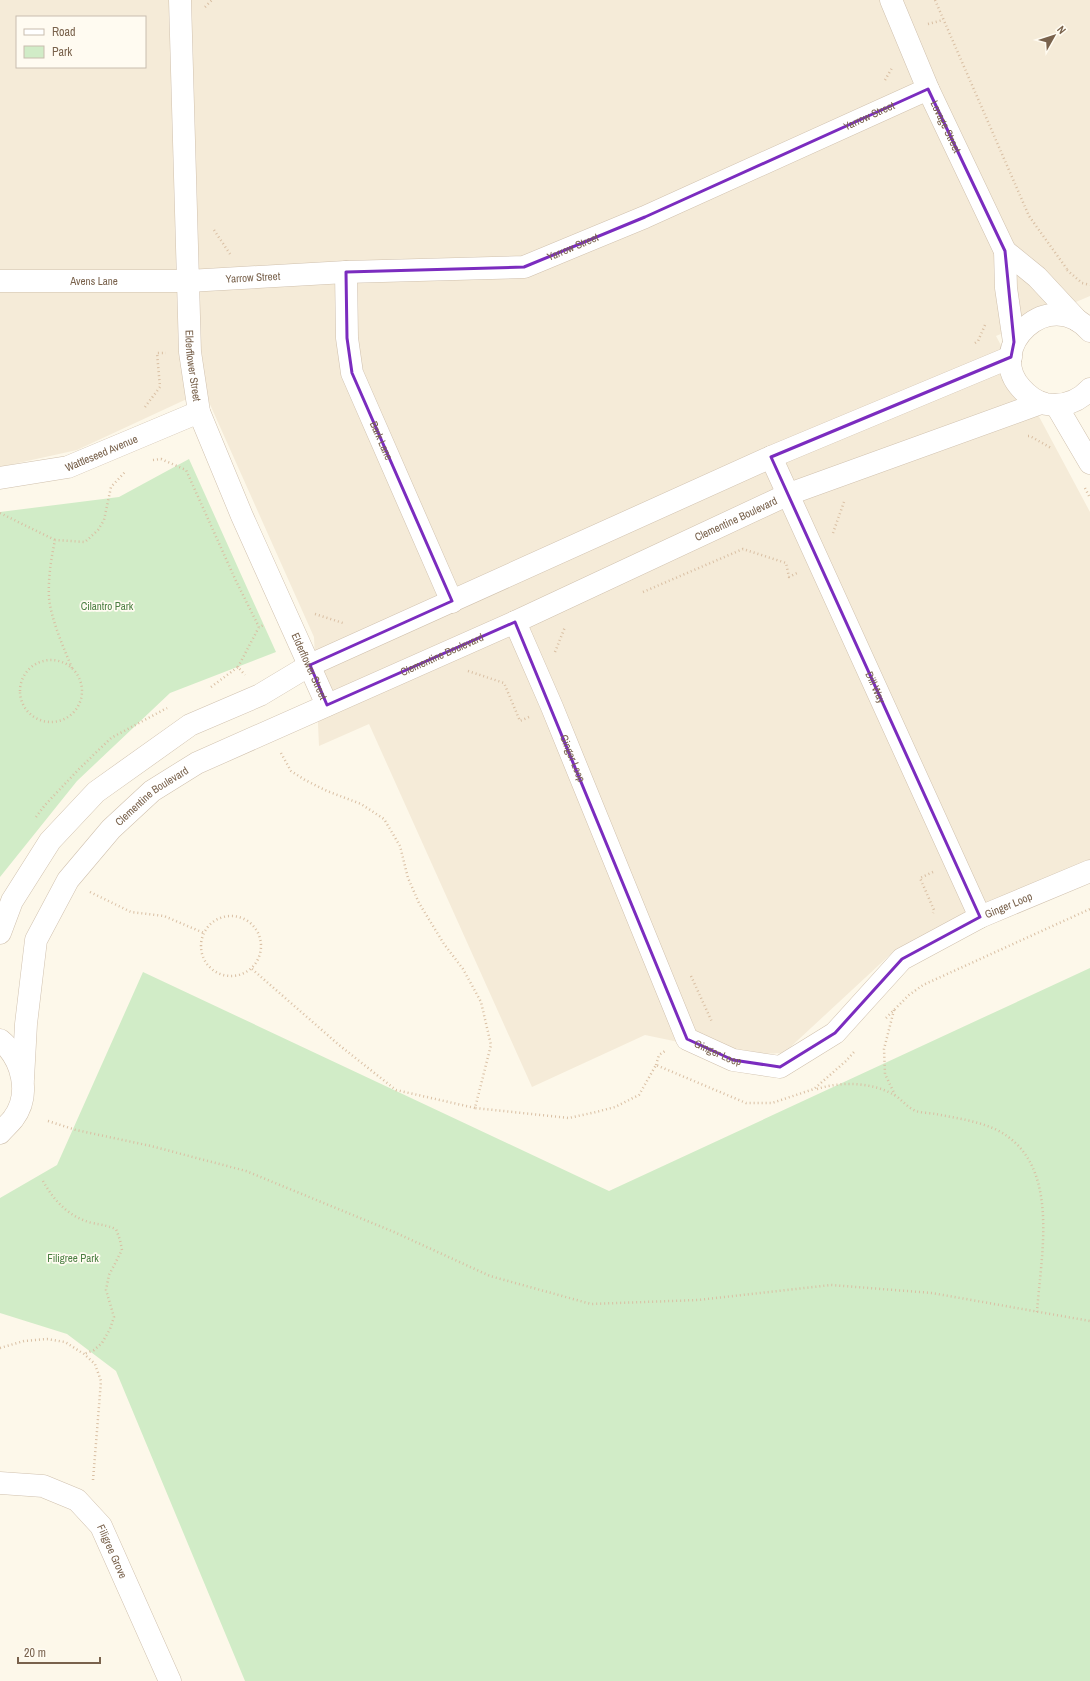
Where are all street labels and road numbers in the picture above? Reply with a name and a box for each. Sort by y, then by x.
street label: Yarrow Street [841,98,897,133]
street label: Lovage Street [927,98,964,155]
street label: Yarrow Street [545,230,601,264]
street label: Yarrow Street [225,269,281,286]
street label: Avens Lane [69,274,118,288]
street label: Elderflower Street [182,330,204,403]
street label: Bark Lane [367,419,396,462]
street label: Wattleseed Avenue [63,432,140,474]
street label: Clementine Boulevard [692,494,779,544]
street label: Clementine Boulevard [398,630,485,679]
street label: Elderflower Street [288,631,331,702]
street label: Dill Way [862,669,889,706]
street label: Ginger Loop [557,732,589,784]
street label: Clementine Boulevard [112,763,191,829]
street label: Ginger Loop [982,889,1034,921]
street label: Ginger Loop [692,1036,742,1068]
street label: Filigree Grove [94,1522,130,1581]

